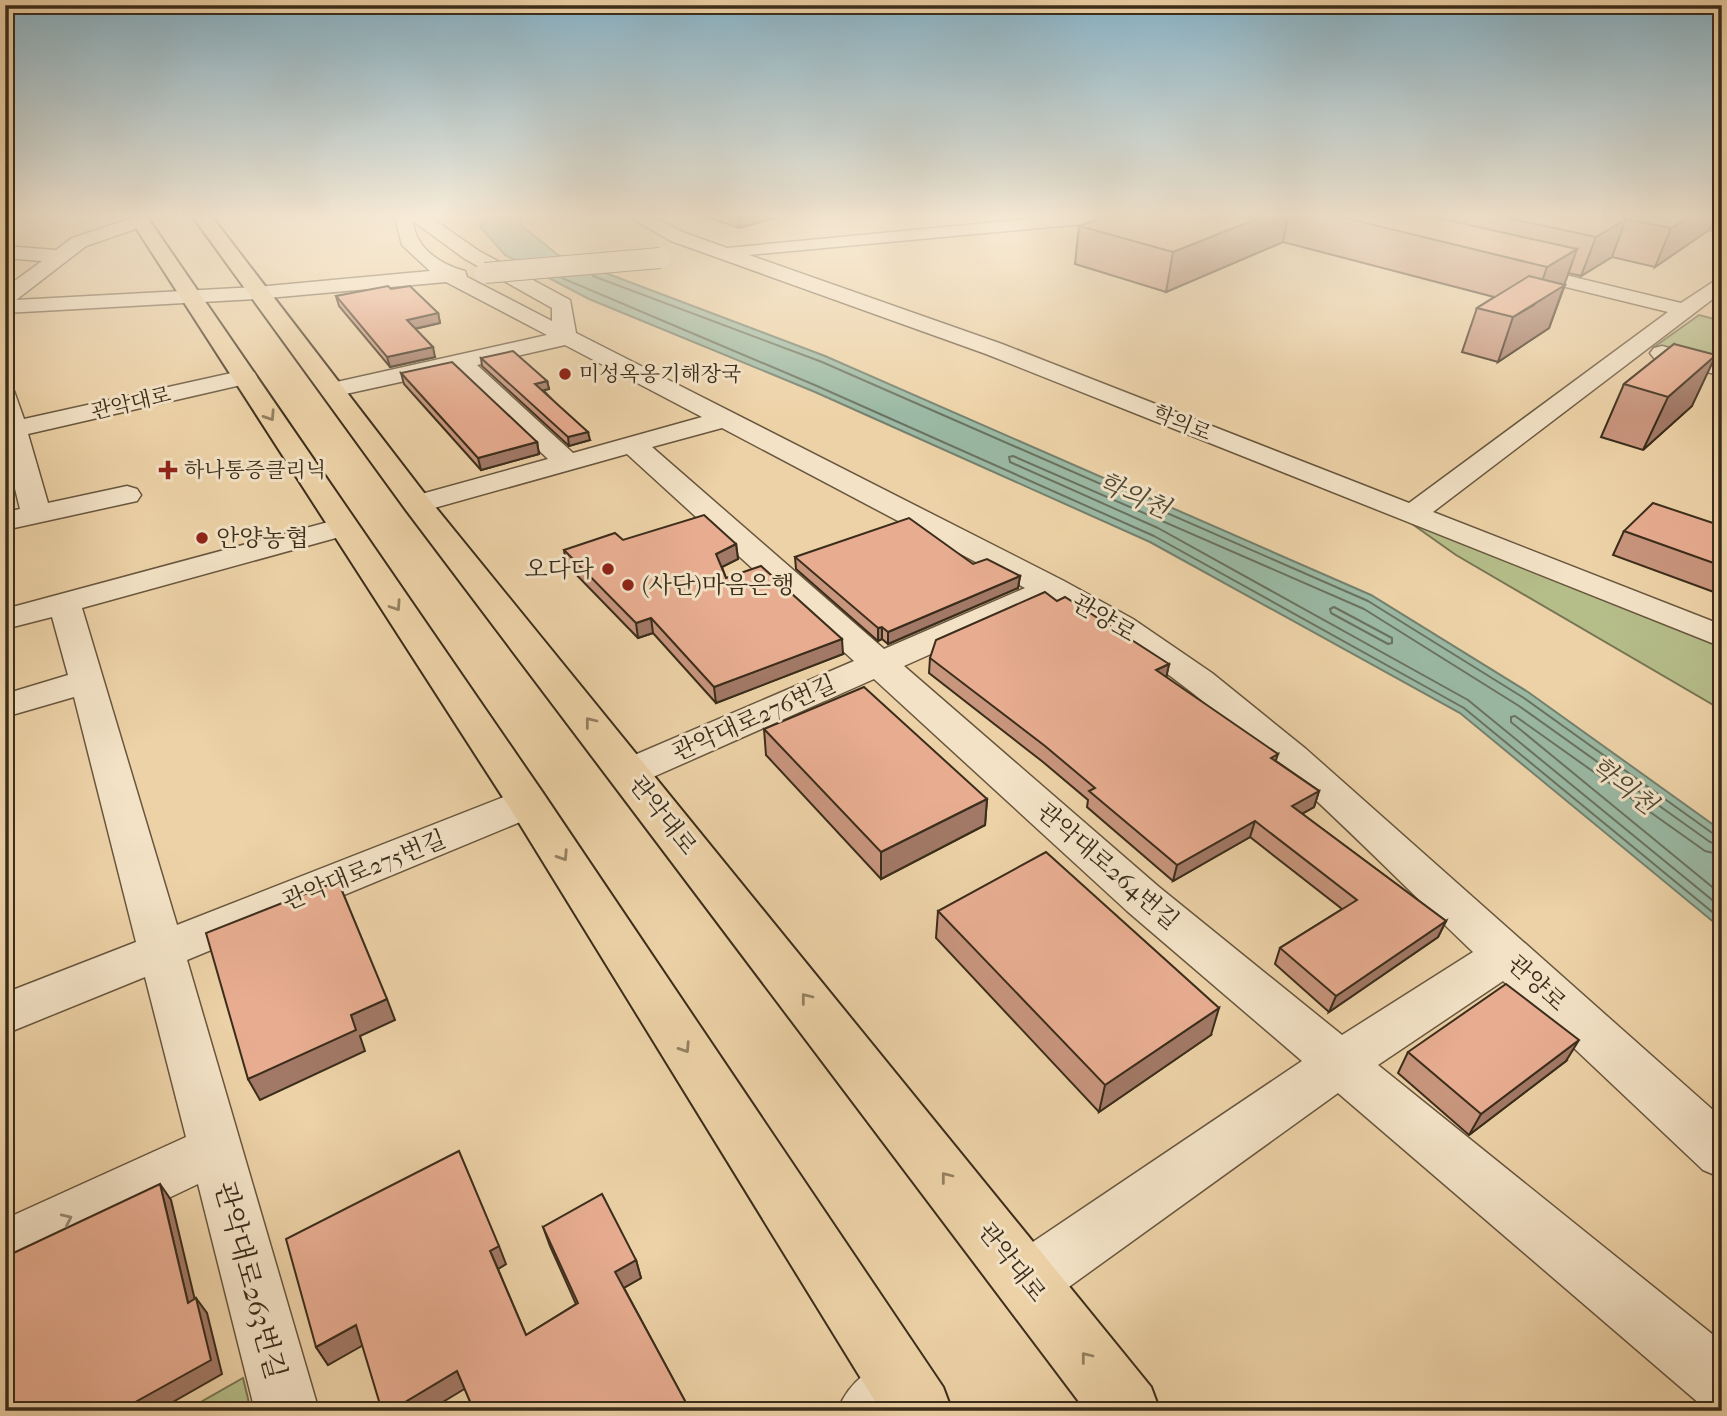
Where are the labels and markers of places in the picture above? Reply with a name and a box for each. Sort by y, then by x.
place label: 미성옥옹기해장국 [579,362,741,386]
marker: 미성옥옹기해장국 [557,366,573,382]
place label: 하나통증클리닉 [184,458,326,482]
marker: 하나통증클리닉 [158,460,178,480]
place label: 안양농협 [216,524,309,552]
marker: 안양농협 [194,530,210,546]
place label: 오다다 [524,555,595,583]
marker: 오다다 [600,561,616,577]
place label: (사단)마음은행 [642,571,794,599]
marker: (사단)마음은행 [620,577,636,593]

